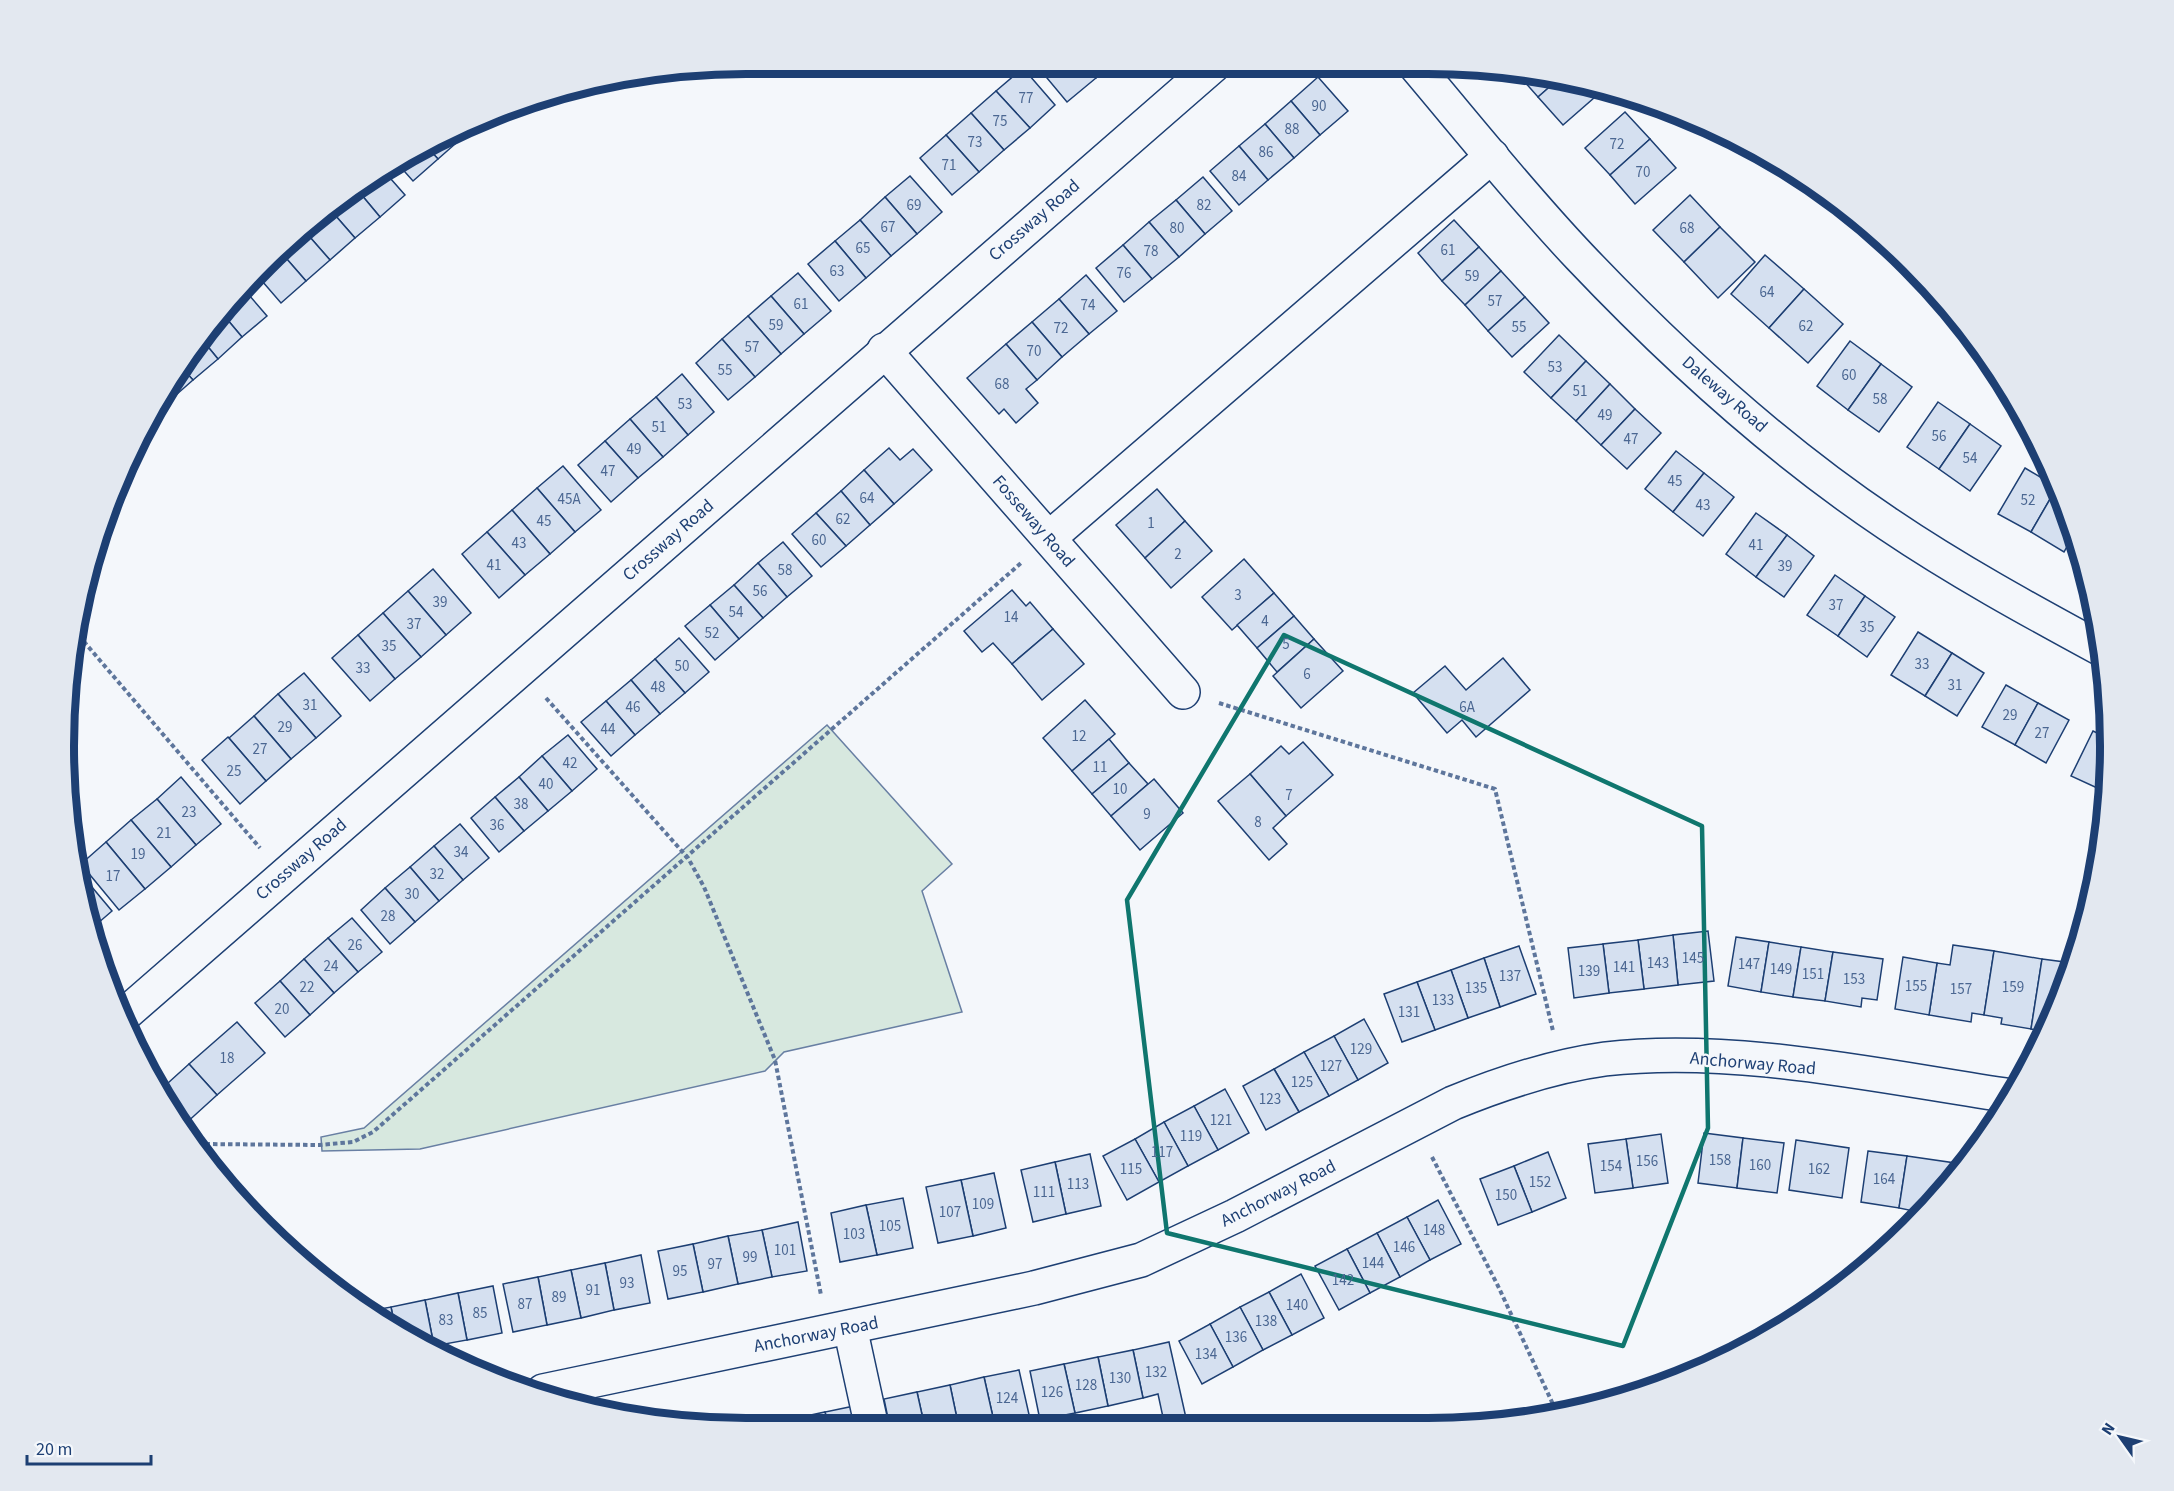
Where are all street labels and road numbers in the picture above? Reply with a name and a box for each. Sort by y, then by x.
street label: Crossway Road [983,174,1085,267]
street label: Daleway Road [1676,350,1773,439]
street label: Fosseway Road [986,470,1081,573]
street label: Crossway Road [617,494,719,587]
street label: Crossway Road [250,813,352,906]
street label: Anchorway Road [1689,1046,1817,1081]
street label: Anchorway Road [1216,1154,1340,1233]
street label: Anchorway Road [752,1310,881,1359]

